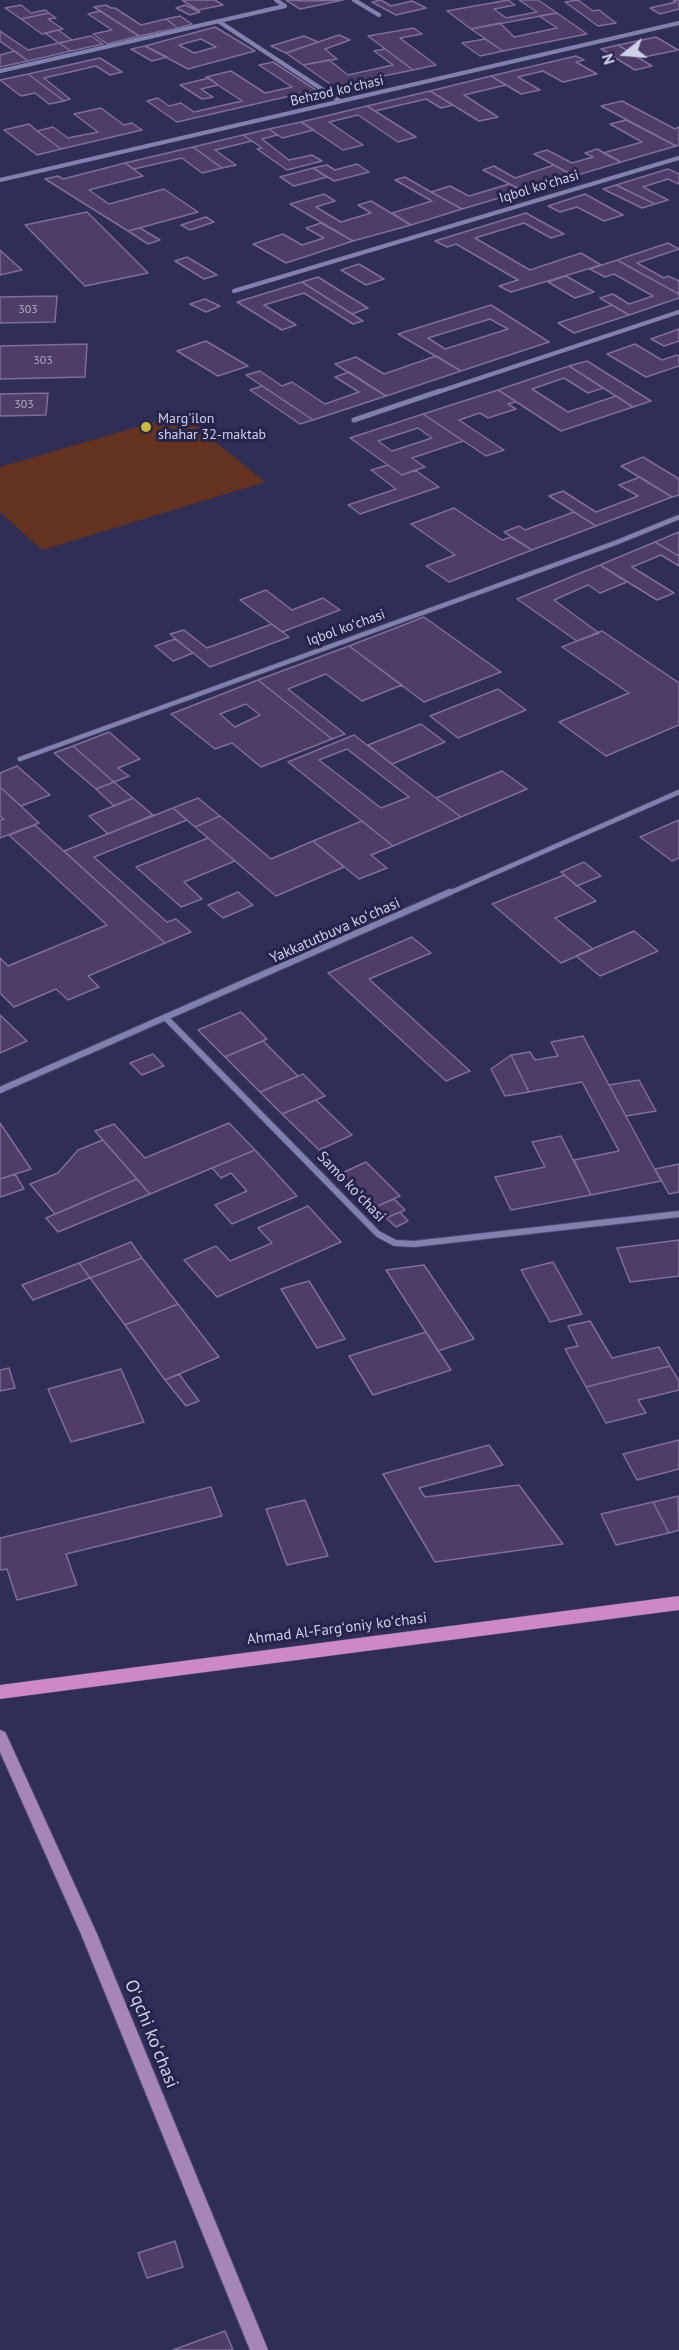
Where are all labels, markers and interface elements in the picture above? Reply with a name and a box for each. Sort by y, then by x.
north arrow [595,24,655,84]
text: N [597,51,619,67]
street label: Behzod koʻchasi [289,72,385,110]
street label: Iqbol koʻchasi [497,167,581,207]
house number: 303 [18,303,38,317]
house number: 303 [33,354,53,368]
house number: 303 [14,398,34,412]
place label: Marg'ilon shahar 32-maktab [158,411,266,443]
marker: Marg'ilon shahar 32-maktab [139,420,153,434]
street label: Iqbol koʻchasi [305,606,387,650]
street label: Yakkatutbuva koʻchasi [267,894,403,968]
street label: Samo koʻchasi [313,1148,389,1226]
street label: Ahmad Al-Fargʻoniy koʻchasi [246,1609,428,1649]
street label: Oʻqchi koʻchasi [119,1977,183,2091]

